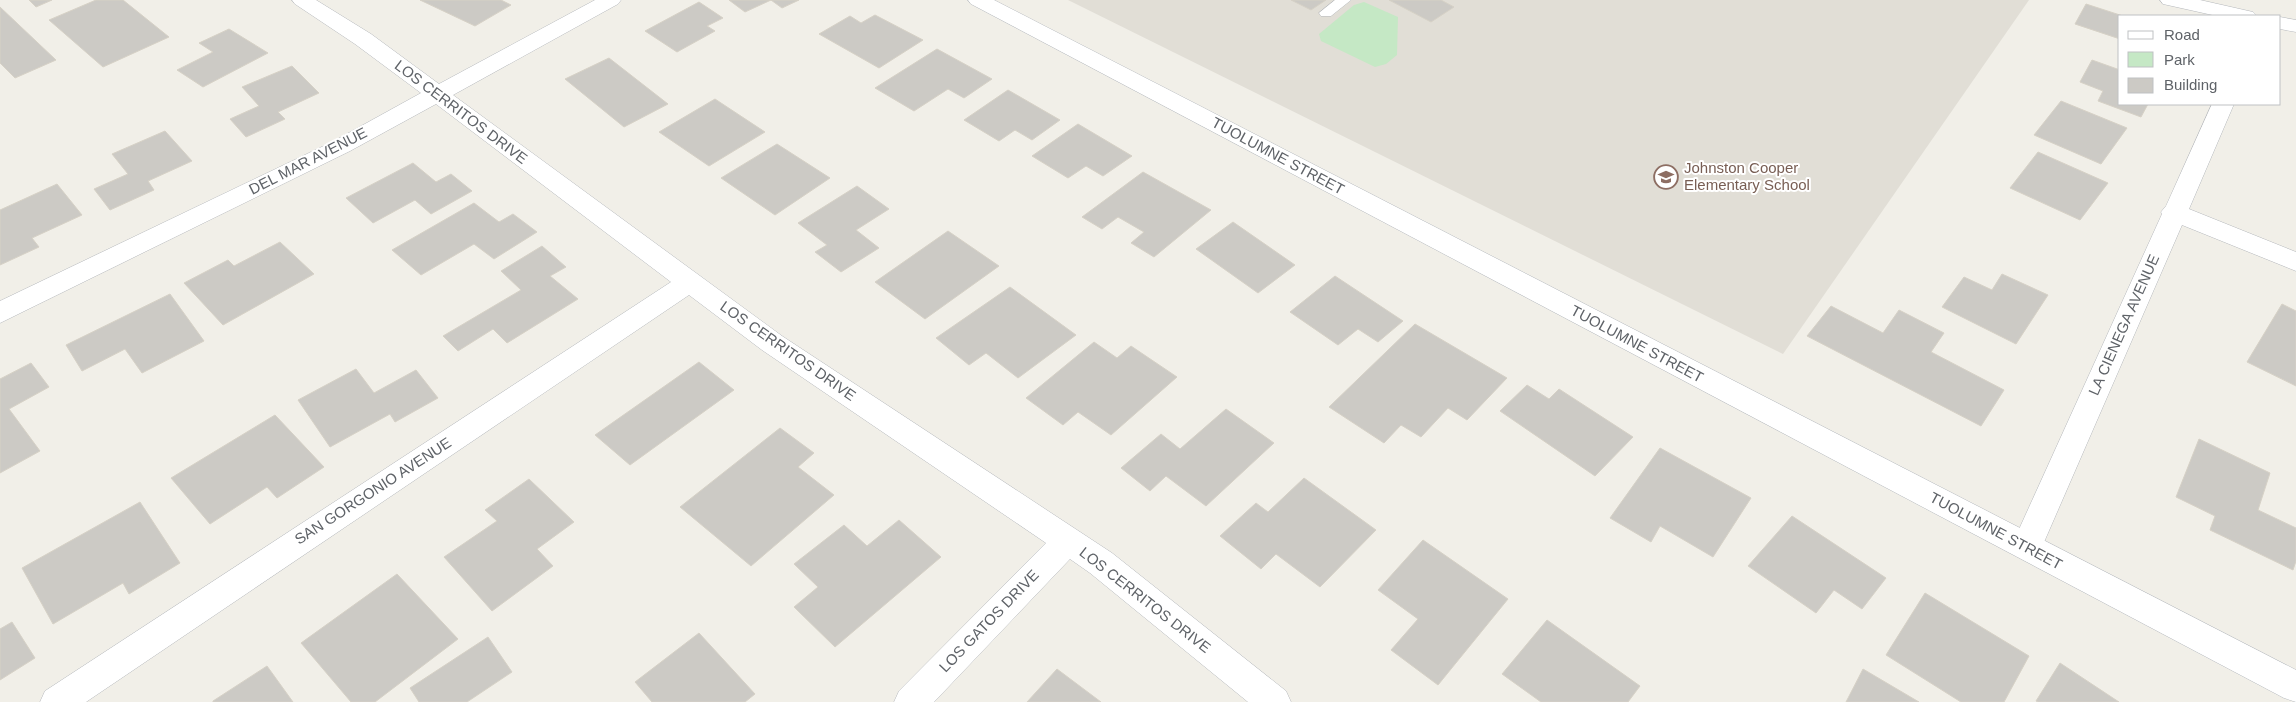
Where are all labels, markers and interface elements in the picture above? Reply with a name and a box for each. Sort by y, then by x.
legend [2118,15,2281,105]
text: Road [2164,26,2200,43]
text: Park [2164,51,2195,68]
street label: LOS CERRITOS DRIVE [392,56,531,167]
text: Building [2164,76,2217,93]
street label: TUOLUMNE STREET [1209,113,1347,198]
street label: DEL MAR AVENUE [246,123,370,198]
place label: Johnston Cooper Elementary School [1684,159,1810,193]
school or university icon: Johnston Cooper Elementary School [1653,164,1679,190]
street label: LA CIENEGA AVENUE [2085,252,2162,398]
street label: LOS CERRITOS DRIVE [717,297,859,404]
street label: TUOLUMNE STREET [1568,301,1706,386]
street label: SAN GORGONIO AVENUE [291,434,454,548]
street label: TUOLUMNE STREET [1927,488,2065,573]
street label: LOS CERRITOS DRIVE [1076,543,1214,656]
street label: LOS GATOS DRIVE [936,566,1042,675]

